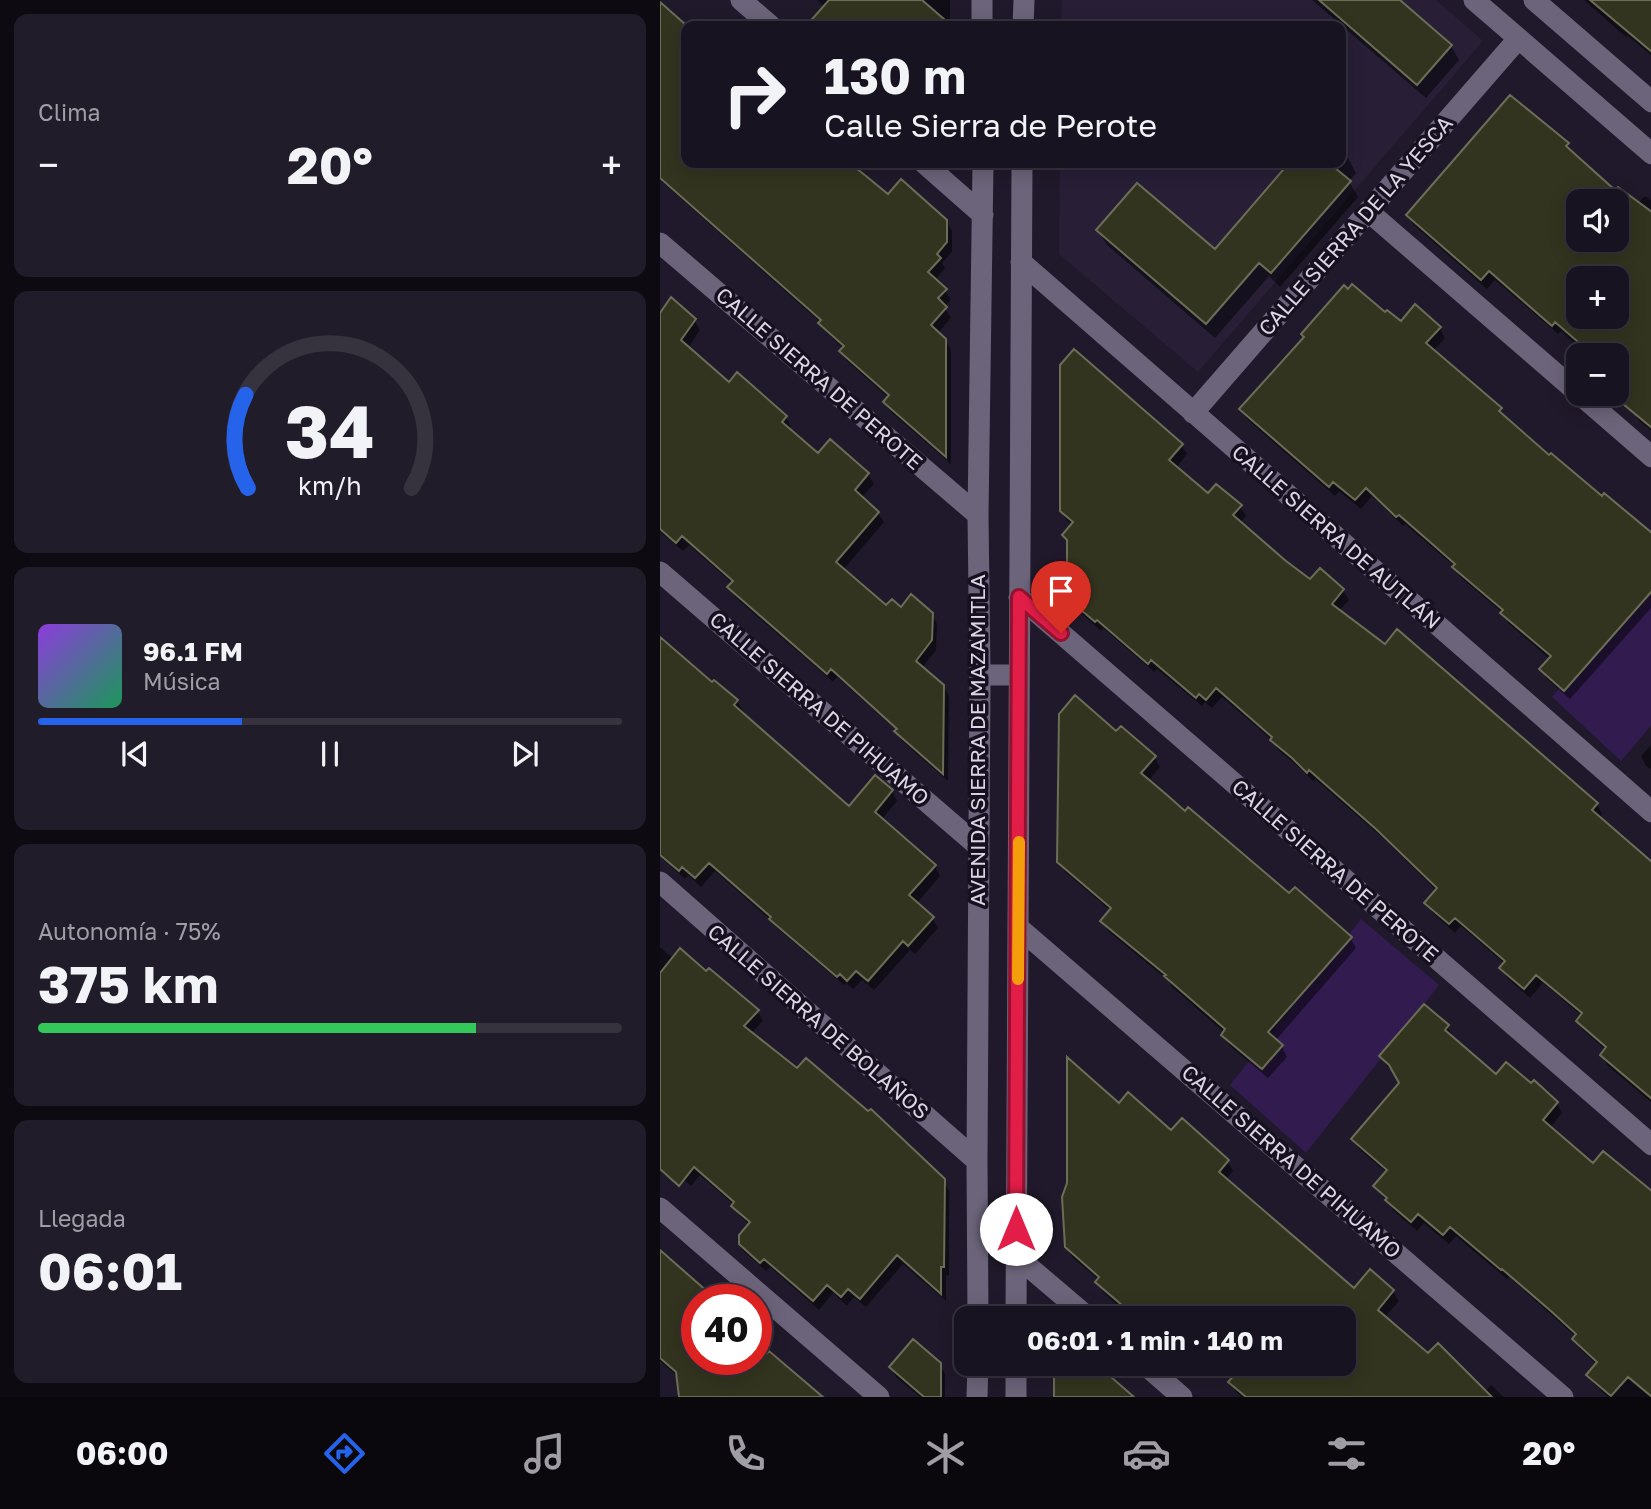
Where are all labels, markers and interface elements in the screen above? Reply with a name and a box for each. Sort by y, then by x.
text: 130 m [824,46,966,105]
icon: right [709,49,800,140]
text: Clima [38,98,101,126]
text: Calle Sierra de Perote [824,106,1157,144]
street label: CALLE SIERRA DE LA YESCA [1253,110,1458,341]
text: 20° [287,133,373,195]
text: − [38,142,59,187]
text: + [601,142,622,187]
map controls [1566,189,1629,406]
button: sound [1566,189,1629,252]
button: + [1566,266,1629,329]
street label: CALLE SIERRA DE PEROTE [711,281,928,475]
button: − [1566,343,1629,406]
text: 34 [285,387,375,474]
street label: CALLE SIERRA DE AUTLÁN [1227,439,1446,634]
text: km/h [298,470,362,501]
pin [1031,561,1091,633]
icon: arrive [1042,572,1080,610]
street label: AVENIDA SIERRA DE MAZAMITLA [964,574,990,906]
street label: CALLE SIERRA DE PIHUAMO [705,606,935,811]
text: 96.1 FM [143,636,243,667]
text: Música [143,667,221,695]
icon: previous [116,735,154,773]
icon: pause [311,735,349,773]
icon: next [506,735,544,773]
street label: CALLE SIERRA DE PEROTE [1227,773,1444,967]
text: Autonomía · 75% [38,917,221,945]
street label: CALLE SIERRA DE BOLAÑOS [703,918,935,1124]
text: 375 km [38,952,218,1014]
street label: CALLE SIERRA DE PIHUAMO [1177,1059,1407,1264]
position arrow [979,1192,1053,1266]
text: Llegada [38,1204,126,1232]
text: 06:01 [38,1239,182,1301]
speed limit sign: 40 [681,1284,772,1375]
text: 06:01 · 1 min · 140 m [1027,1325,1283,1356]
icon: directions [320,1429,369,1478]
icon: music [520,1429,569,1478]
icon: phone [721,1429,770,1478]
icon: climate [921,1429,970,1478]
icon: car [1122,1429,1171,1478]
icon: filters [1322,1429,1371,1478]
text: 06:00 [76,1434,169,1472]
text: 20° [1522,1434,1575,1472]

